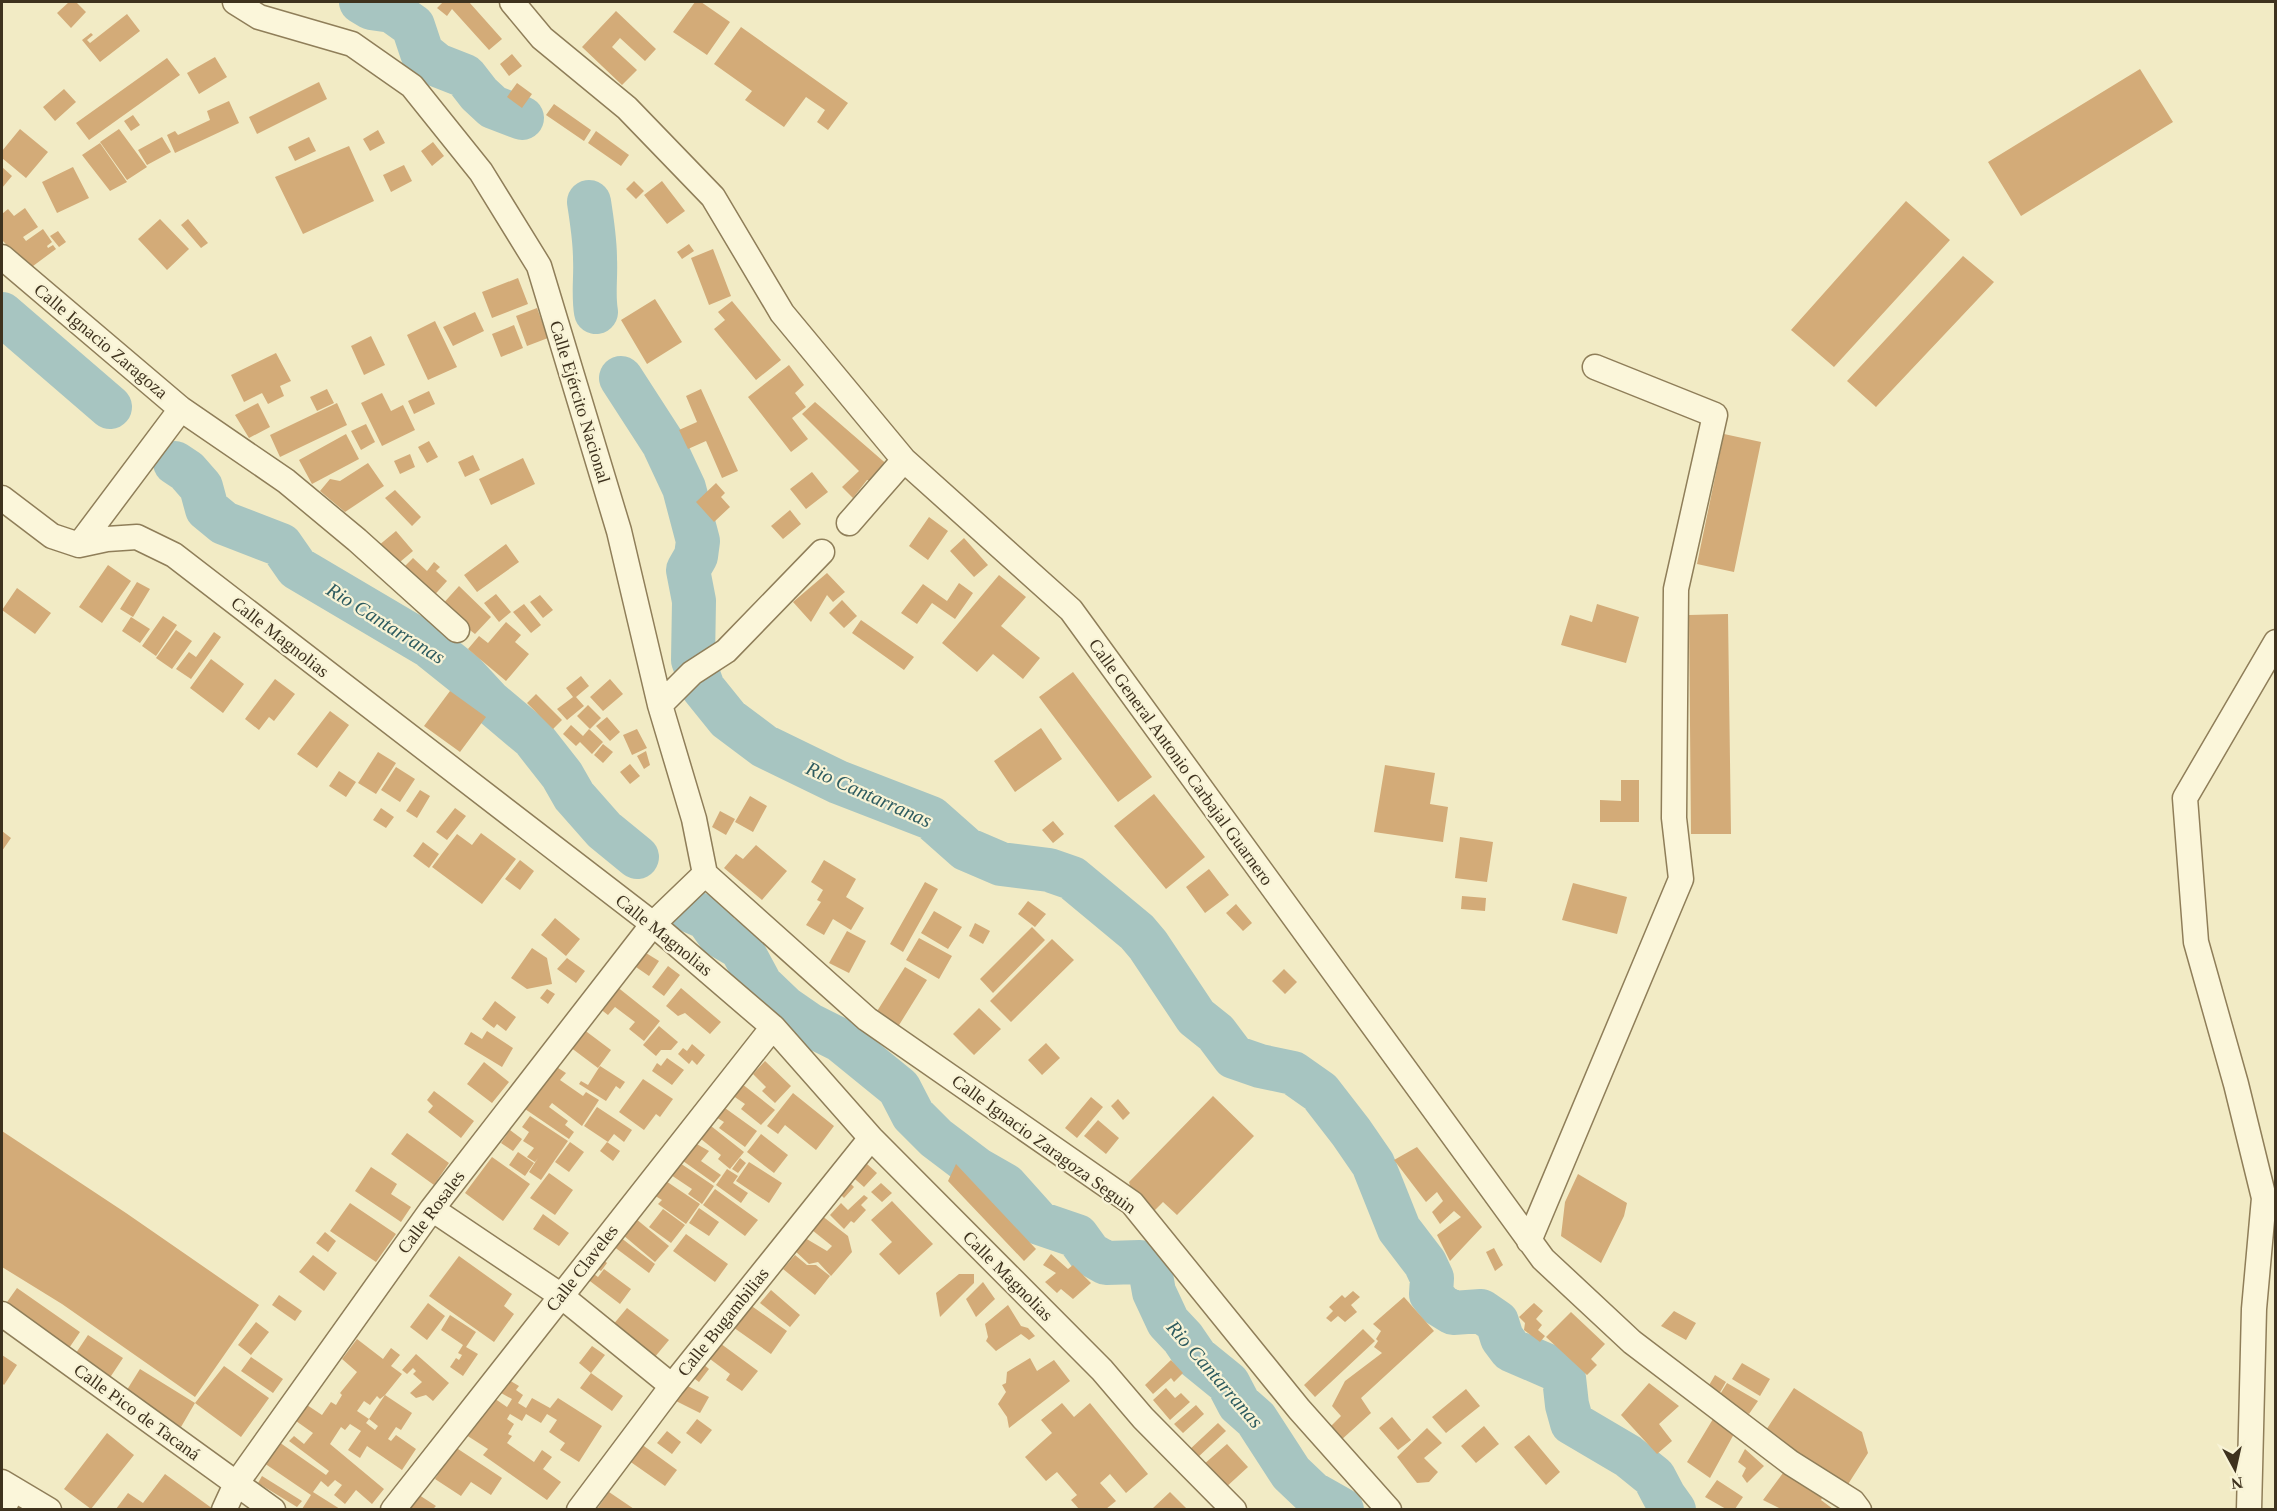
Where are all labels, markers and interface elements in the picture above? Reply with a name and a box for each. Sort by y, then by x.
street label: Calle Ignacio Zaragoza [30,279,172,403]
street label: Calle Ejército Nacional [546,318,614,486]
water label: Rio Cantarranas [322,577,449,668]
street label: Calle Magnolias [227,593,333,681]
street label: Calle General Antonio Carbajal Guarnero [1085,635,1277,889]
water label: Rio Cantarranas [802,756,935,832]
street label: Calle Magnolias [612,890,716,980]
street label: Calle Ignacio Zaragoza Seguin [948,1071,1140,1217]
street label: Calle Rosales [393,1167,469,1257]
street label: Calle Claveles [542,1221,622,1315]
street label: Calle Magnolias [959,1227,1057,1325]
street label: Calle Bugambilias [673,1264,773,1380]
water label: Rio Cantarranas [1162,1315,1268,1432]
street label: Calle Pico de Tacaná [70,1360,204,1464]
north arrow [2205,1439,2265,1499]
text: N [2230,1474,2244,1493]

